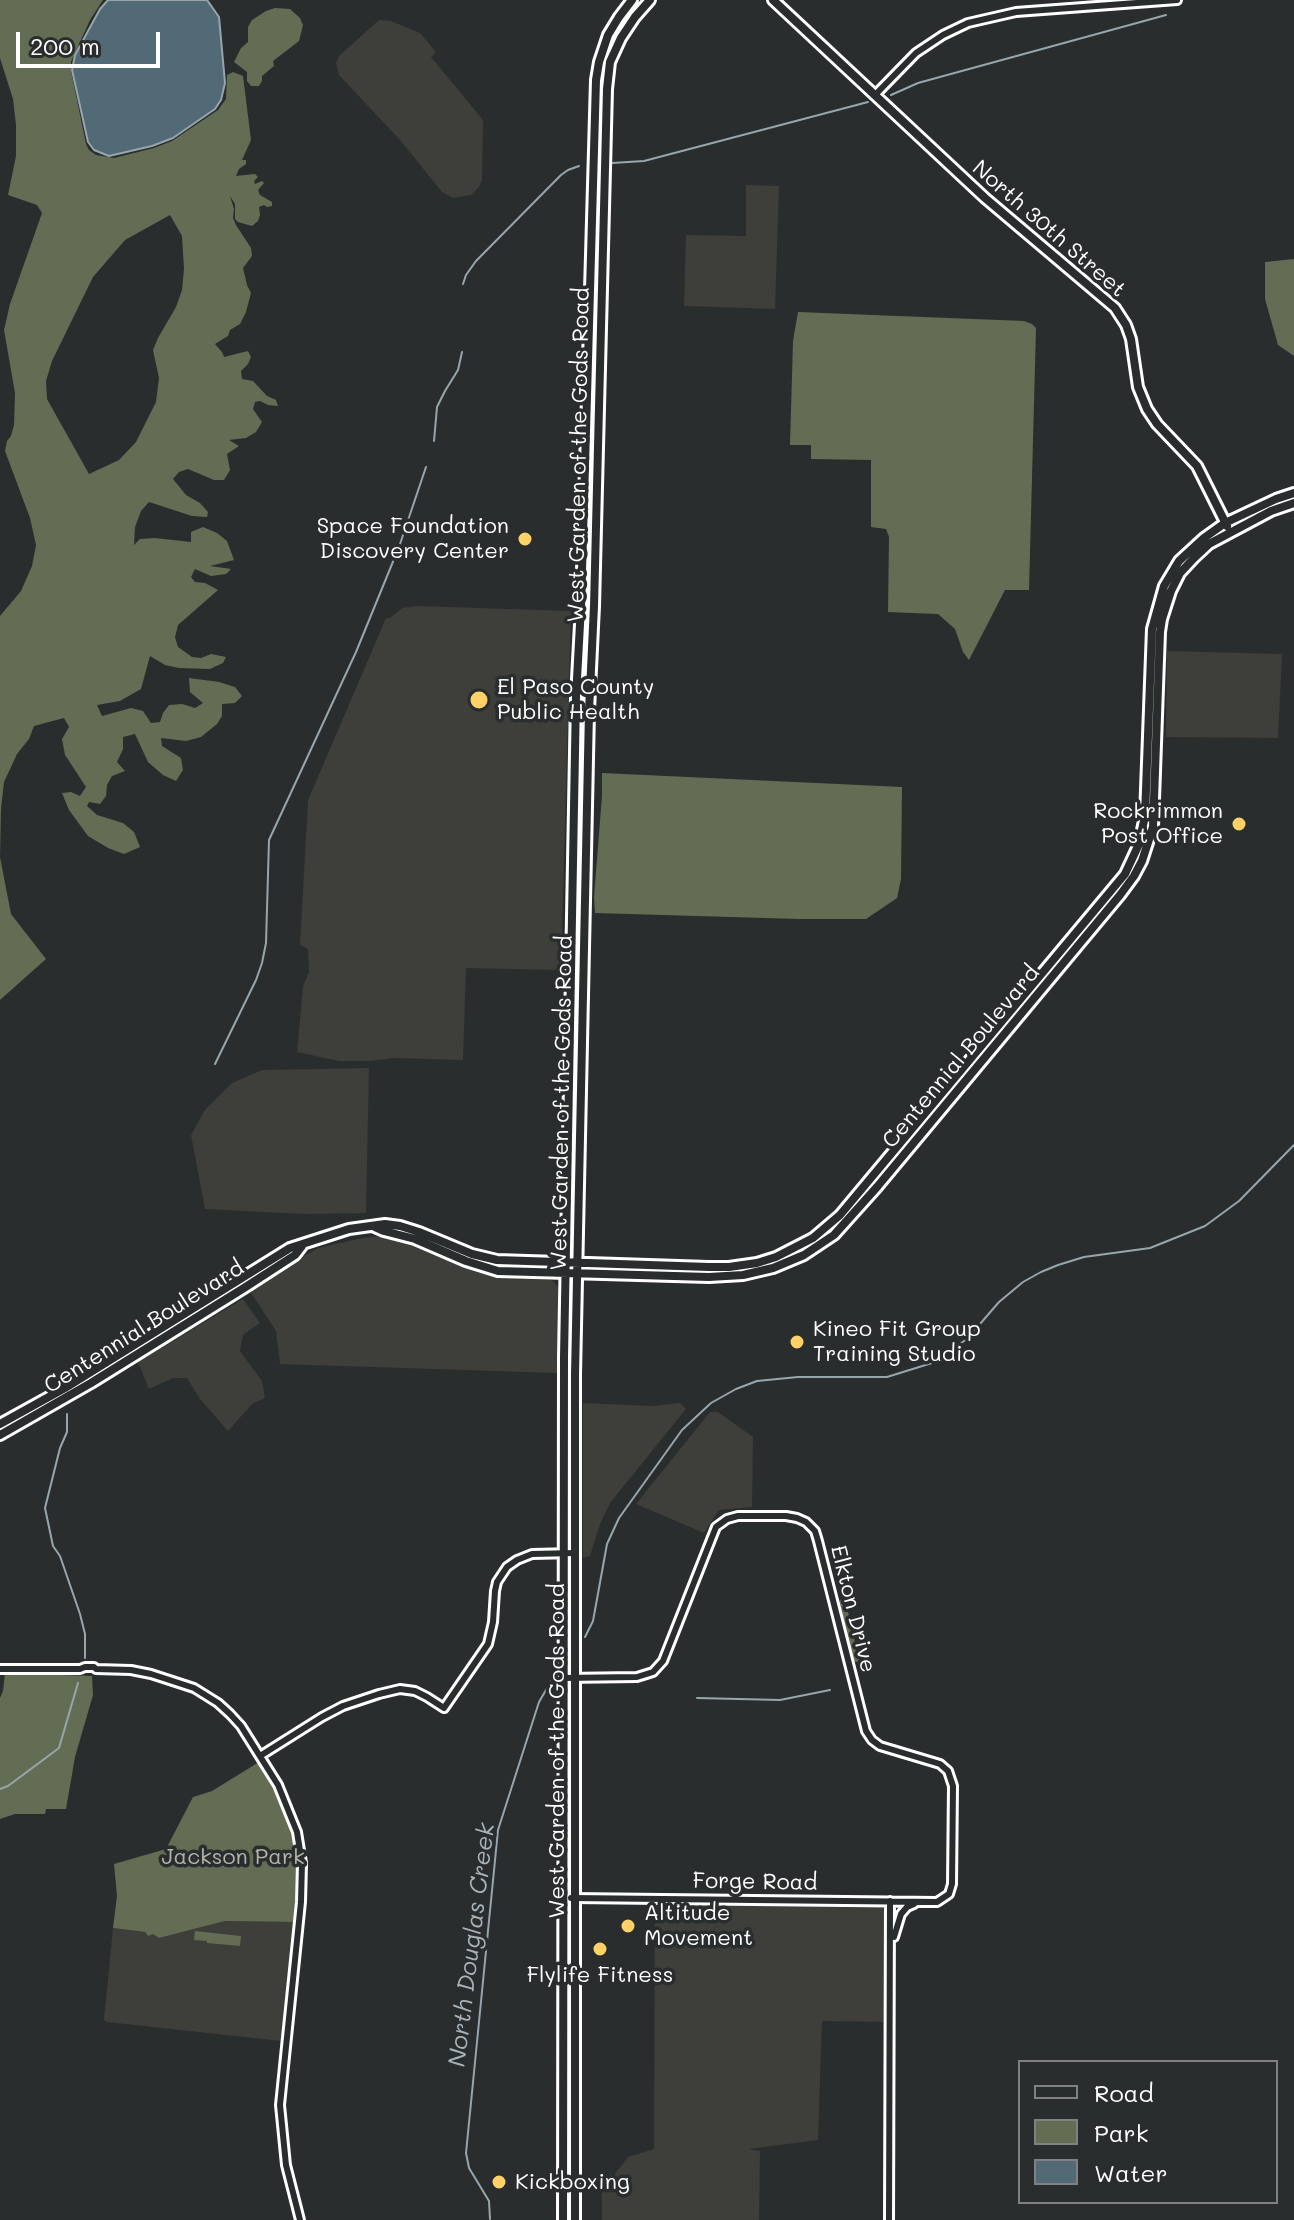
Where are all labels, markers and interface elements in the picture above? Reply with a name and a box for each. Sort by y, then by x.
scale bar [20,16,164,66]
text: 200 m [30,30,100,61]
street label: North 30th Street [967,155,1131,303]
street label: West Garden of the Gods Road [563,287,595,623]
place label: Space Foundation Discovery Center [317,513,509,564]
marker: Space Foundation Discovery Center [516,530,534,548]
place label: El Paso County Public Health [497,674,654,726]
marker: El Paso County Public Health [468,689,490,711]
place label: Rockrimmon Post Office [1093,798,1223,850]
marker: Rockrimmon Post Office [1230,815,1248,833]
street label: West Garden of the Gods Road [546,935,578,1271]
street label: Centennial Boulevard [877,960,1045,1154]
street label: Centennial Boulevard [39,1255,249,1399]
place label: Kineo Fit Group Training Studio [813,1316,981,1368]
marker: Kineo Fit Group Training Studio [788,1333,806,1351]
street label: Elkton Drive [824,1543,882,1675]
street label: West Garden of the Gods Road [544,1583,570,1919]
water label: North Douglas Creek [443,1821,501,2069]
park label: Jackson Park [161,1844,305,1870]
street label: Forge Road [692,1868,818,1896]
place label: Altitude Movement [644,1900,753,1952]
marker: Altitude Movement [619,1917,637,1935]
marker: Flylife Fitness [591,1940,609,1958]
place label: Flylife Fitness [527,1962,673,1988]
legend [1018,2060,1278,2204]
text: Road [1094,2077,1154,2108]
text: Park [1094,2117,1148,2148]
text: Water [1094,2157,1168,2188]
place label: Kickboxing [515,2169,630,2195]
marker: Kickboxing [490,2173,508,2191]

